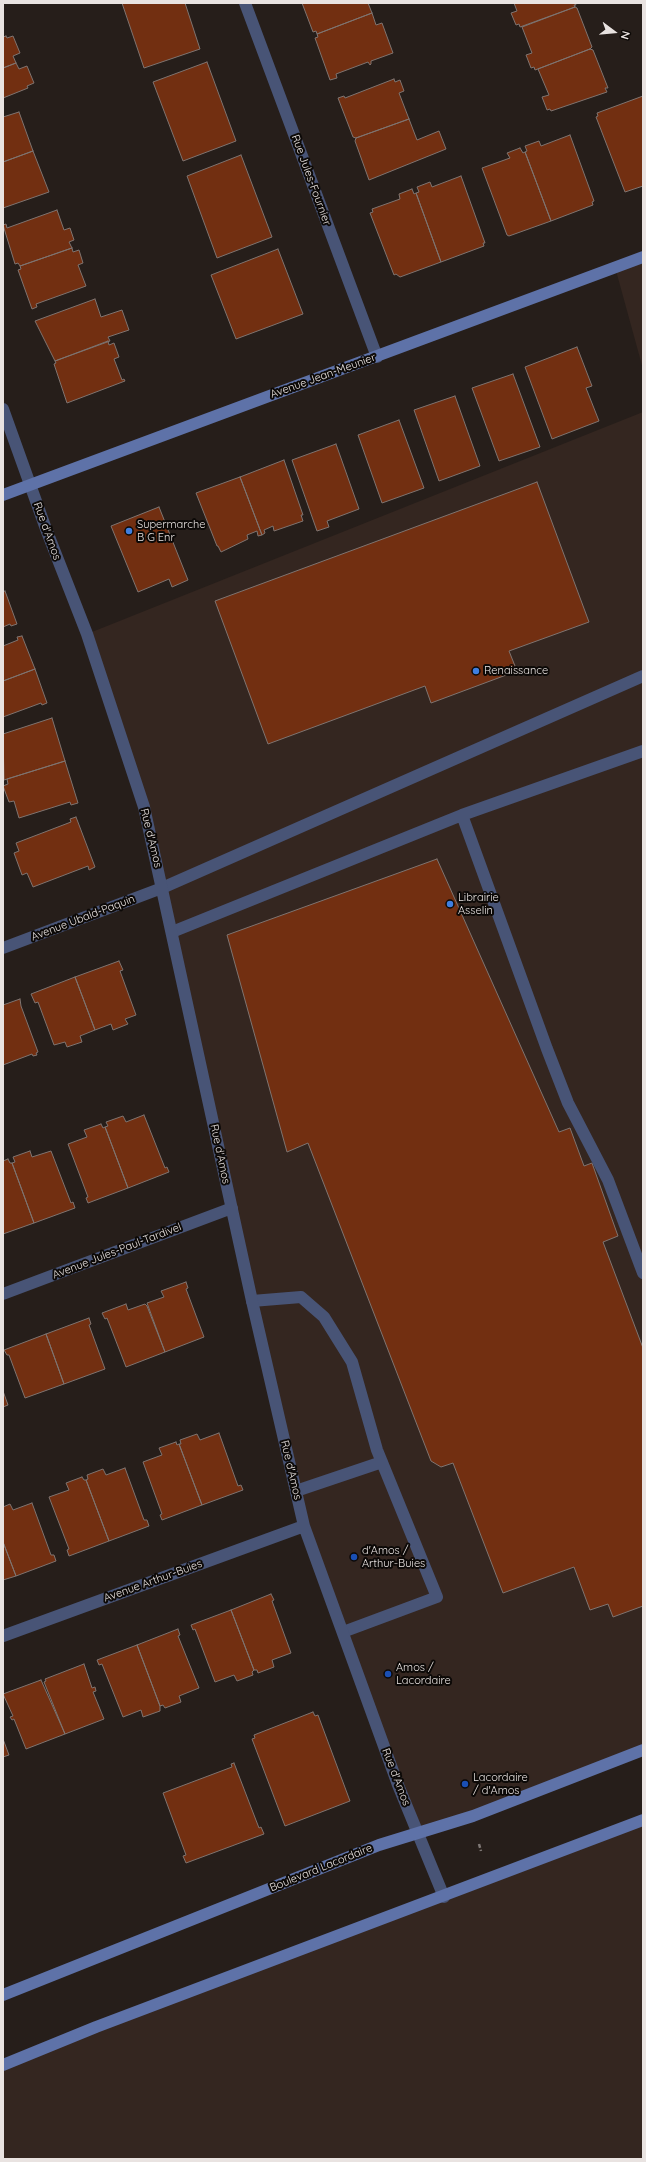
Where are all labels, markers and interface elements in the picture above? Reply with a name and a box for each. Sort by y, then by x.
north arrow [594,12,634,52]
text: N [618,29,633,41]
street label: Rue Jules-Fournier [288,133,334,227]
street label: Avenue Jean-Meunier [268,351,378,401]
street label: Rue d'Amos [30,500,64,562]
place label: Supermarche B G Enr [137,518,205,544]
marker: Supermarche B G Enr [124,526,134,536]
place label: Renaissance [484,664,548,678]
marker: Renaissance [471,666,481,676]
street label: Rue d'Amos [137,807,165,869]
place label: Librairie Asselin [458,891,499,917]
street label: Avenue Ubald-Paquin [29,892,137,944]
marker: Librairie Asselin [445,899,455,909]
street label: Rue d'Amos [207,1123,233,1185]
street label: Avenue Jules-Paul-Tardivel [51,1220,183,1282]
street label: Rue d'Amos [278,1439,304,1501]
place label: d'Amos / Arthur-Buies [362,1544,425,1570]
marker: d'Amos / Arthur-Buies [349,1552,359,1562]
street label: Avenue Arthur-Buies [102,1557,204,1605]
place label: Amos / Lacordaire [396,1661,451,1687]
marker: Amos / Lacordaire [383,1669,393,1679]
street label: Rue d'Amos [379,1746,413,1808]
place label: Lacordaire / d'Amos [473,1771,528,1797]
marker: Lacordaire / d'Amos [460,1779,470,1789]
street label: Boulevard Lacordaire [268,1841,374,1895]

